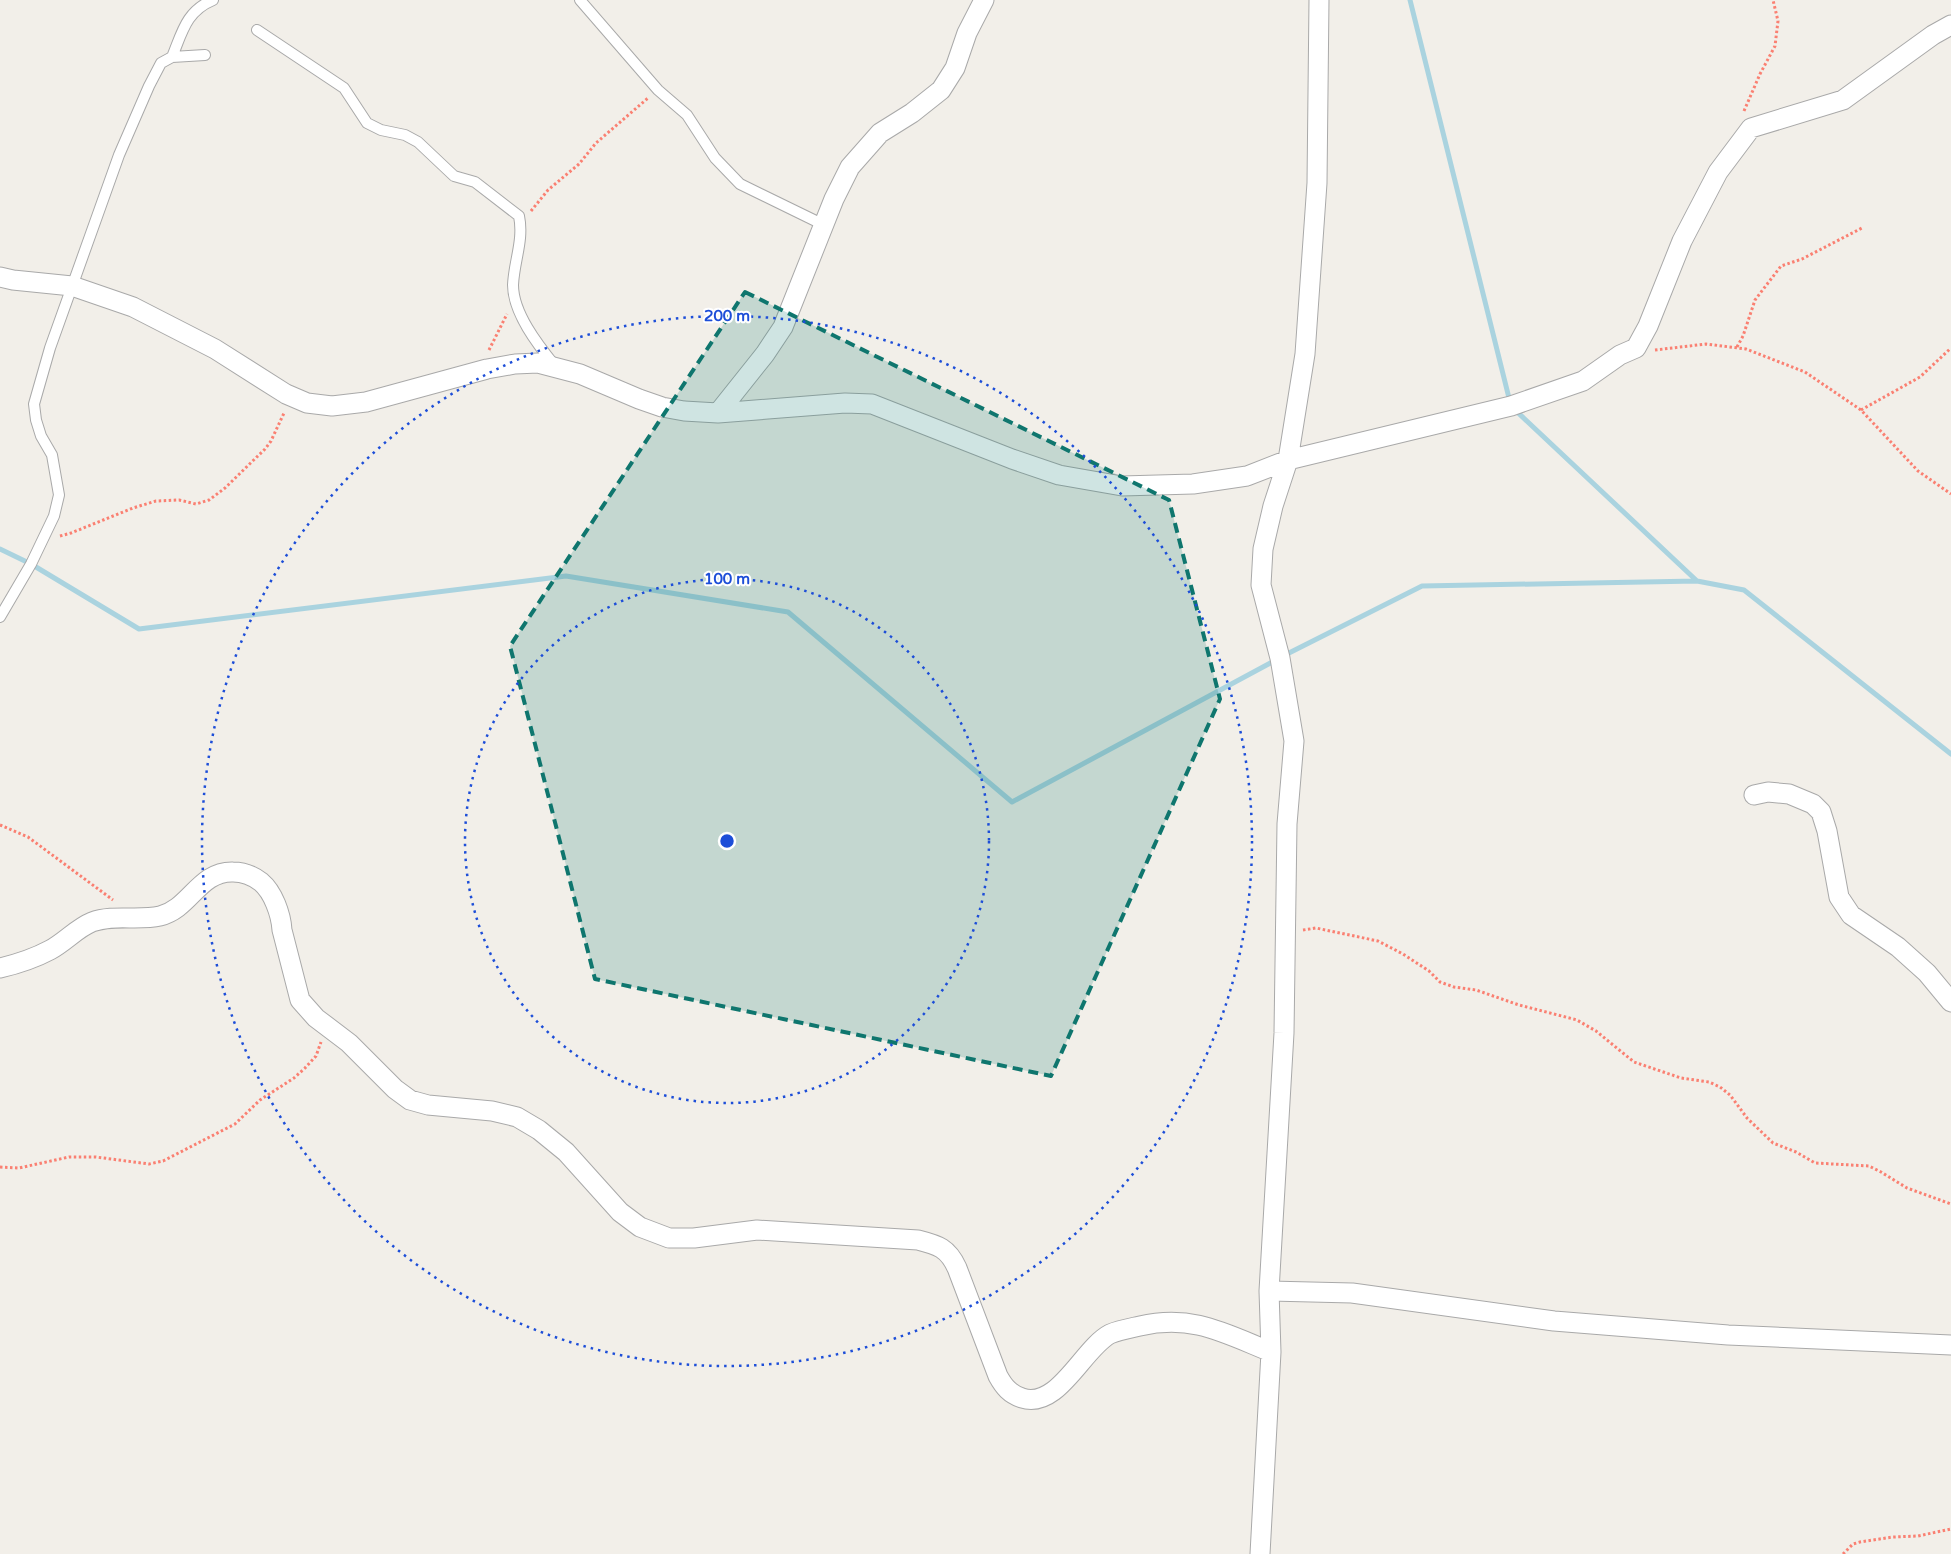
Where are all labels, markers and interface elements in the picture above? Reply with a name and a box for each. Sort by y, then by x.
text: 200 m [704,307,750,325]
text: 100 m [704,570,750,588]
centre of rings [718,832,736,850]

